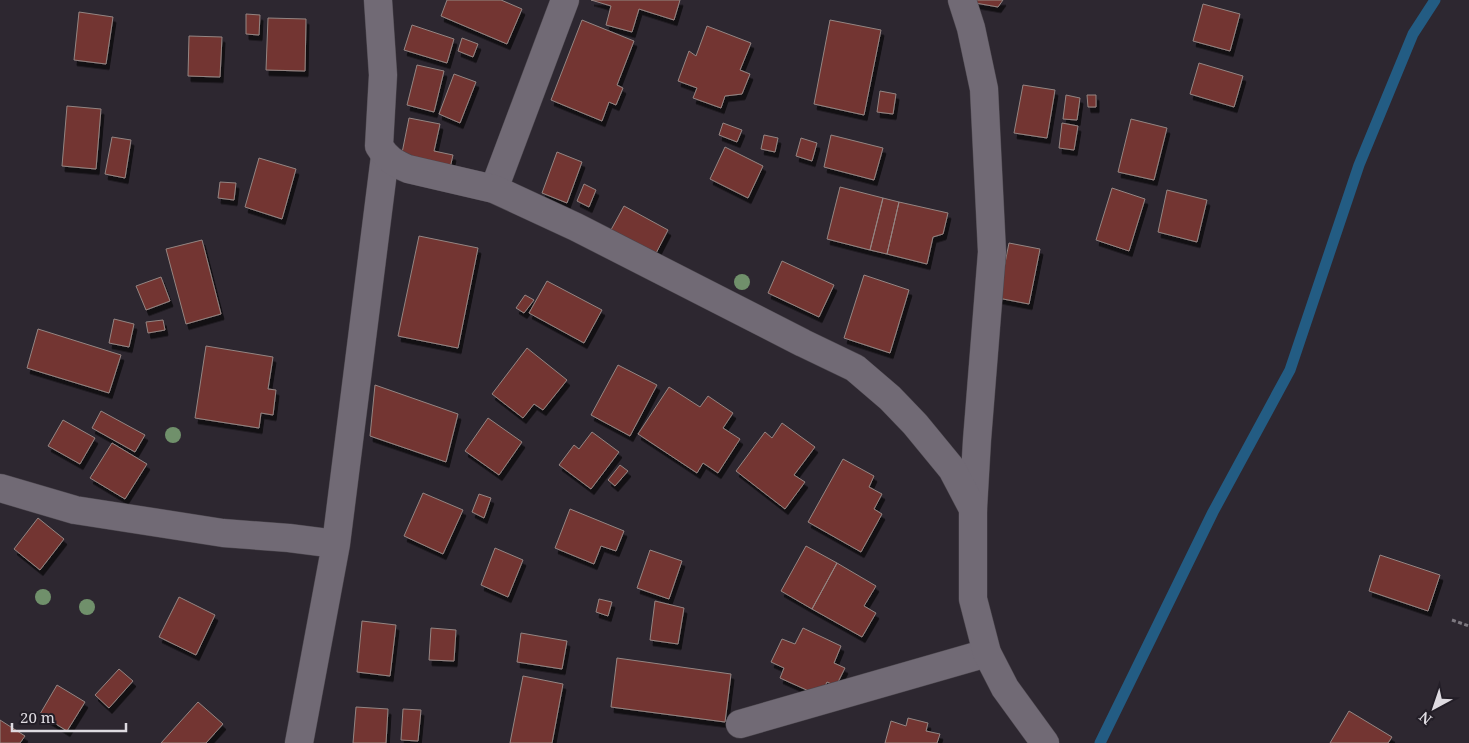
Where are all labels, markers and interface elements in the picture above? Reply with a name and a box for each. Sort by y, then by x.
north arrow [1409,683,1459,733]
scale bar [12,700,126,732]
text: 20 m [20,707,55,727]
text: N [1415,708,1436,729]

